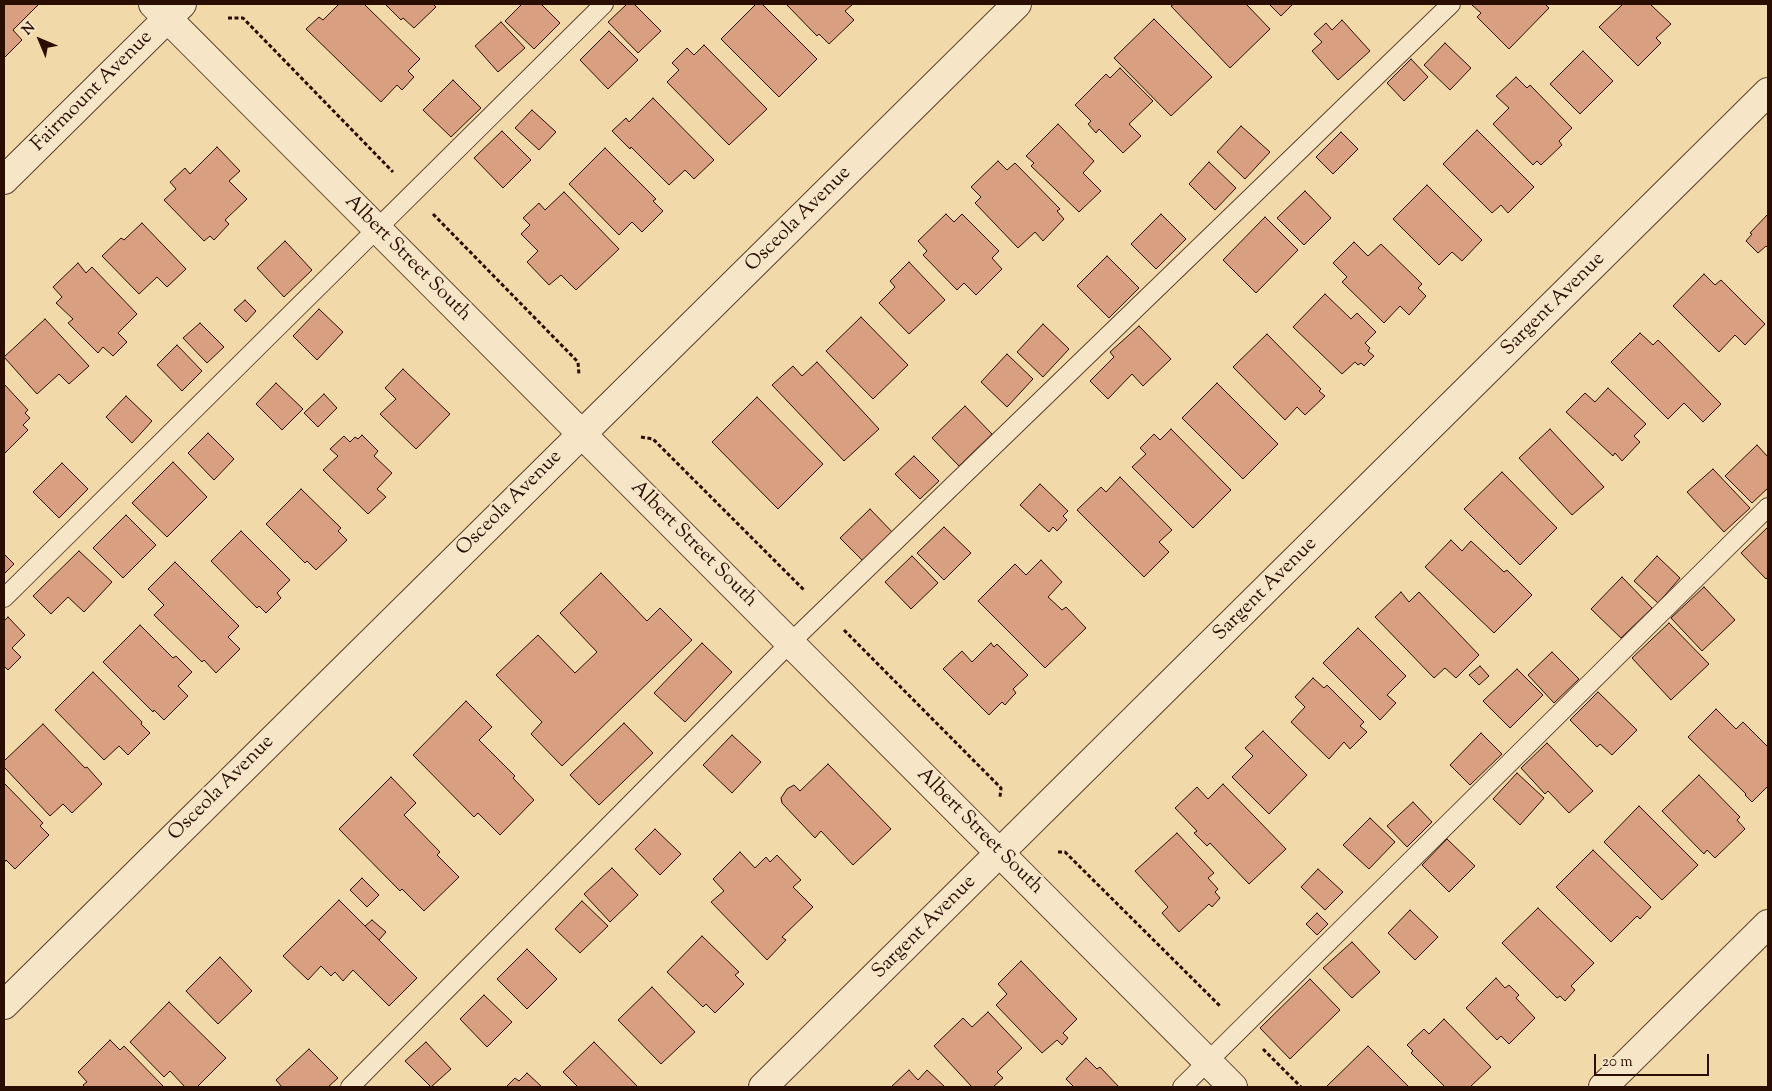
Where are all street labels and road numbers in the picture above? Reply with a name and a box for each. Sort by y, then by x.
street label: Fairmount Avenue [27,26,159,158]
street label: Osceola Avenue [741,162,857,278]
street label: Albert Street South [339,191,475,327]
street label: Sargent Avenue [1497,248,1611,362]
street label: Osceola Avenue [452,446,568,562]
street label: Albert Street South [625,477,761,613]
street label: Sargent Avenue [1209,533,1323,647]
street label: Osceola Avenue [164,731,280,847]
street label: Albert Street South [911,764,1047,900]
street label: Sargent Avenue [868,871,982,985]

